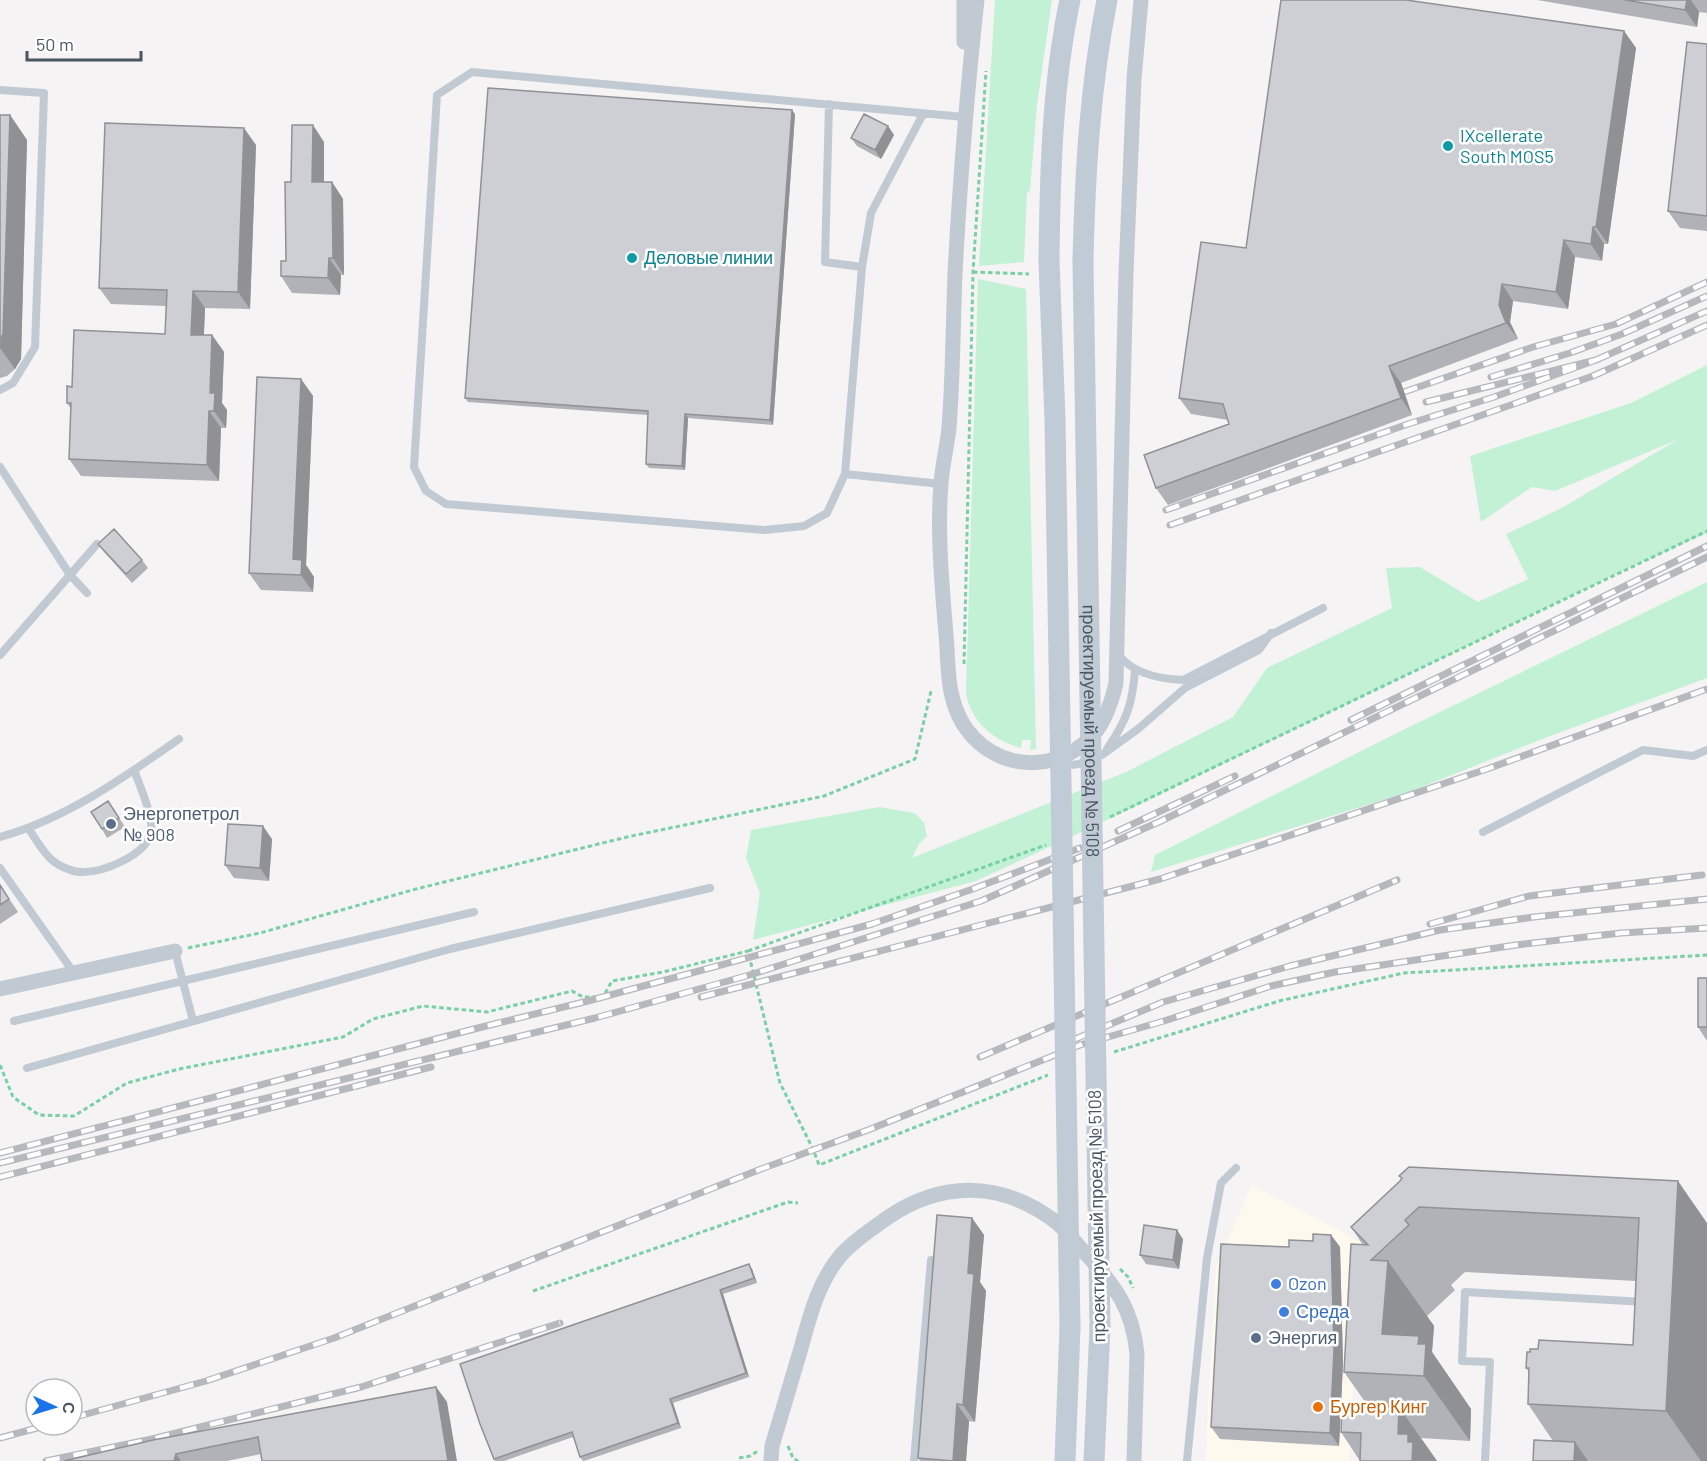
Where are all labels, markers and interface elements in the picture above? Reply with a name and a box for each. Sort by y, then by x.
scale bar [27,24,141,62]
text: 50 m [36,33,74,55]
place label: IXcellerate South MOS5 [1460,124,1554,167]
marker: IXcellerate South MOS5 [1441,139,1455,153]
place label: Деловые линии [644,246,773,268]
marker: Деловые линии [625,251,639,265]
street label: проектируемый проезд № 5108 [1078,604,1105,857]
place label: Энергопетрол № 908 [123,802,240,845]
marker: Энергопетрол № 908 [104,817,118,831]
street label: проектируемый проезд № 5108 [1083,1090,1109,1342]
place label: Ozon [1288,1272,1327,1294]
marker: Ozon [1269,1277,1283,1291]
place label: Среда [1296,1300,1350,1322]
marker: Среда [1277,1305,1291,1319]
place label: Энергия [1268,1326,1337,1348]
marker: Энергия [1249,1331,1263,1345]
north arrow [24,1377,84,1437]
place label: Бургер Кинг [1330,1395,1427,1417]
marker: Бургер Кинг [1311,1400,1325,1414]
text: С [60,1402,79,1415]

